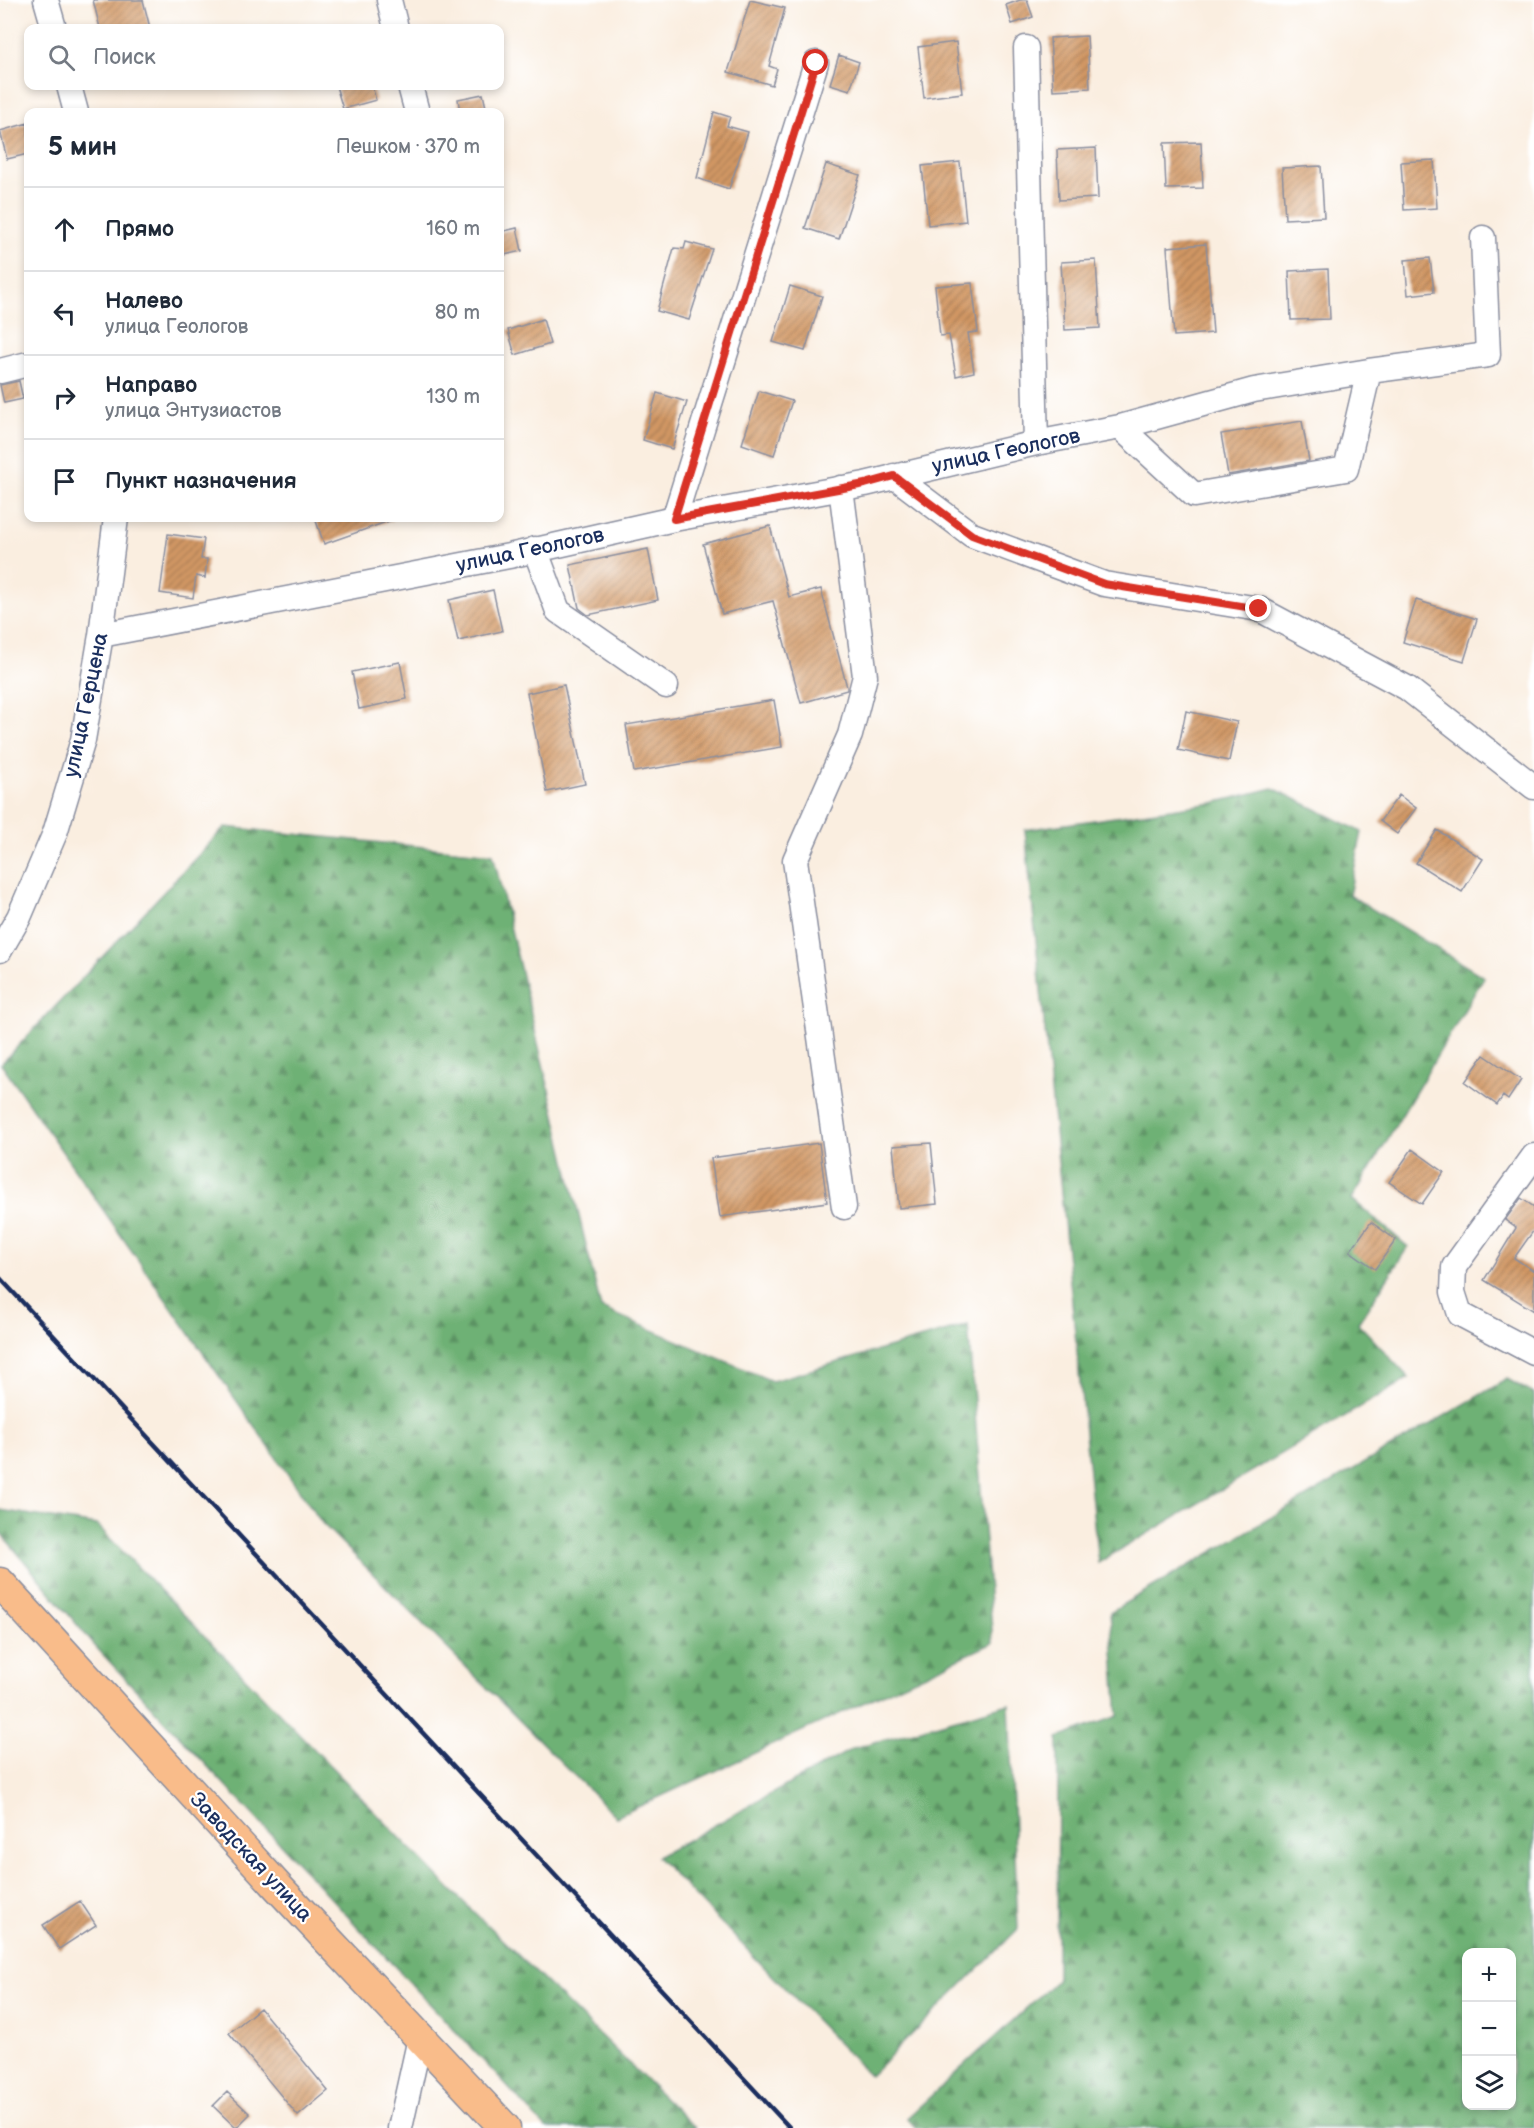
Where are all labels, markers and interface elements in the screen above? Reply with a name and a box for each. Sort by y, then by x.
search box [24,24,504,90]
icon: search [45,41,78,74]
text: Поиск [93,44,156,71]
route start [802,49,828,75]
text: 5 мин [48,132,117,163]
text: Пешком · 370 m [336,135,480,159]
icon: ahead [48,213,81,246]
text: Прямо [105,216,174,243]
text: 160 m [426,217,480,241]
text: Налево [105,288,183,315]
icon: left [48,297,81,330]
text: 80 m [435,301,480,325]
text: улица Геологов [105,315,248,339]
text: Направо [105,372,197,399]
icon: right [48,381,81,414]
text: 130 m [426,385,480,409]
text: улица Энтузиастов [105,399,281,423]
street label: улица Геологов [930,423,1082,479]
icon: arrive [48,465,81,498]
text: Пункт назначения [105,468,297,495]
street label: улица Геологов [454,522,606,578]
route end [1245,595,1271,621]
street label: улица Герцена [58,630,114,780]
street label: Заводская улица [185,1787,318,1927]
map controls [1462,1948,1516,2110]
button: + [1462,1948,1516,2002]
button: − [1462,2002,1516,2056]
button: layers [1462,2056,1516,2110]

